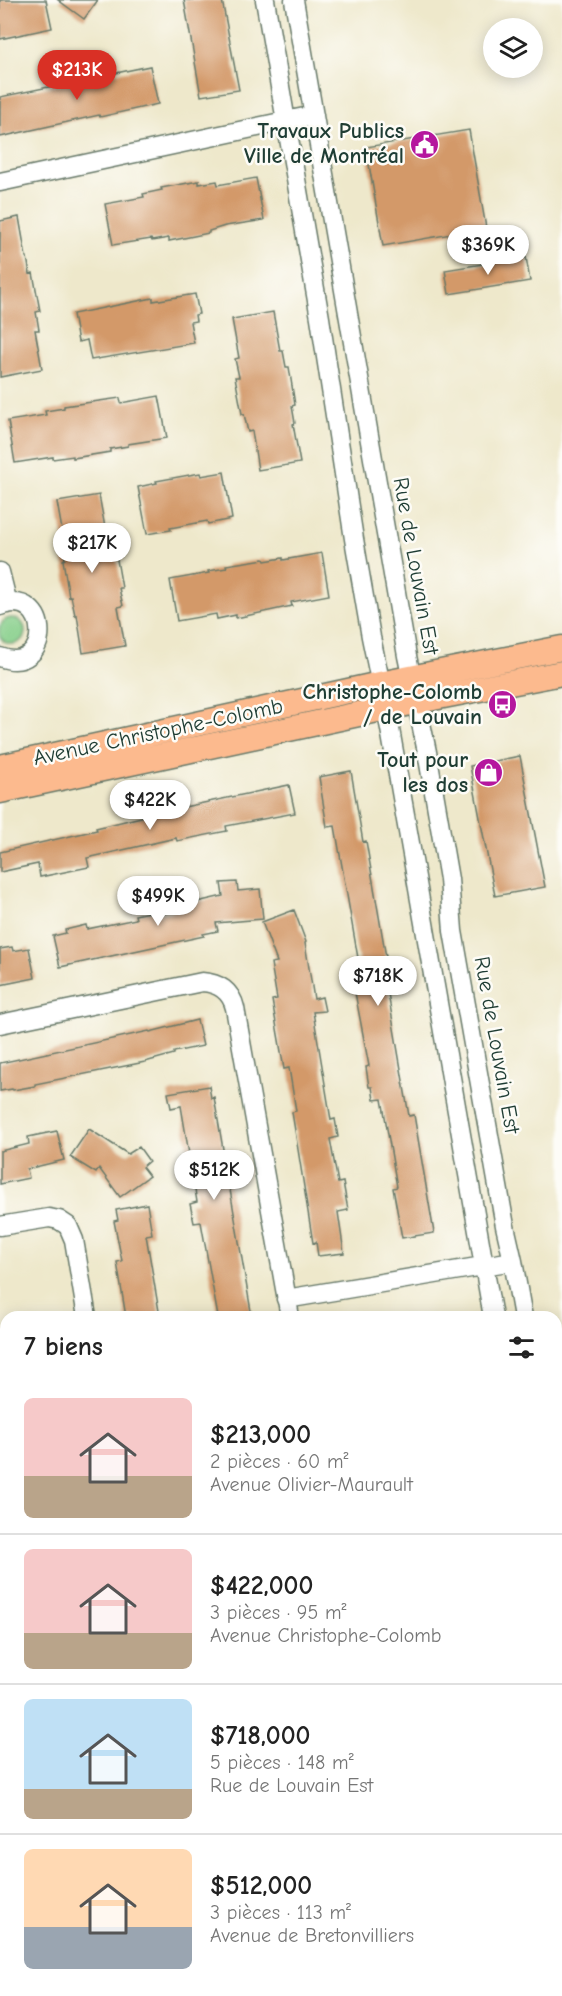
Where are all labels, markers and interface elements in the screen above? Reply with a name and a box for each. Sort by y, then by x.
map controls [483,18,543,78]
button: layers [483,18,543,78]
pin: $213K [35,50,119,101]
text: $213K [52,58,102,81]
place label: Travaux Publics Ville de Montréal [244,118,404,169]
public building icon: Travaux Publics Ville de Montréal [409,128,441,160]
pin: $369K [446,225,530,276]
text: $369K [461,233,515,256]
street label: Rue de Louvain Est [388,475,445,657]
pin: $217K [50,523,134,574]
text: $217K [67,531,117,554]
place label: Christophe-Colomb / de Louvain [302,679,482,730]
bus stop icon: Christophe-Colomb / de Louvain [487,689,519,721]
street label: Avenue Christophe-Colomb [31,693,285,771]
place label: Tout pour les dos [377,747,468,798]
shop icon: Tout pour les dos [473,757,505,789]
pin: $422K [108,780,192,831]
text: $422K [124,788,176,811]
pin: $499K [116,876,200,927]
text: $499K [131,884,185,907]
street label: Rue de Louvain Est [469,954,526,1136]
pin: $718K [336,956,420,1007]
text: $718K [353,964,403,987]
pin: $512K [172,1150,256,1201]
text: $512K [188,1158,240,1181]
icon: filters [505,1331,538,1364]
text: 7 biens [24,1332,103,1362]
text: $213,000 [210,1420,311,1450]
icon: home [72,1422,144,1494]
text: 2 pièces · 60 m² [210,1450,348,1473]
text: Avenue Olivier-Maurault [210,1473,413,1496]
text: $422,000 [210,1571,313,1601]
icon: home [72,1573,144,1645]
text: 3 pièces · 95 m² [210,1601,347,1624]
text: Avenue Christophe-Colomb [210,1624,442,1647]
text: $718,000 [210,1721,310,1751]
icon: home [72,1723,144,1795]
text: 5 pièces · 148 m² [210,1751,354,1774]
text: Rue de Louvain Est [210,1774,373,1797]
text: $512,000 [210,1871,312,1901]
icon: home [72,1873,144,1945]
text: 3 pièces · 113 m² [210,1901,351,1924]
text: Avenue de Bretonvilliers [210,1924,414,1947]

